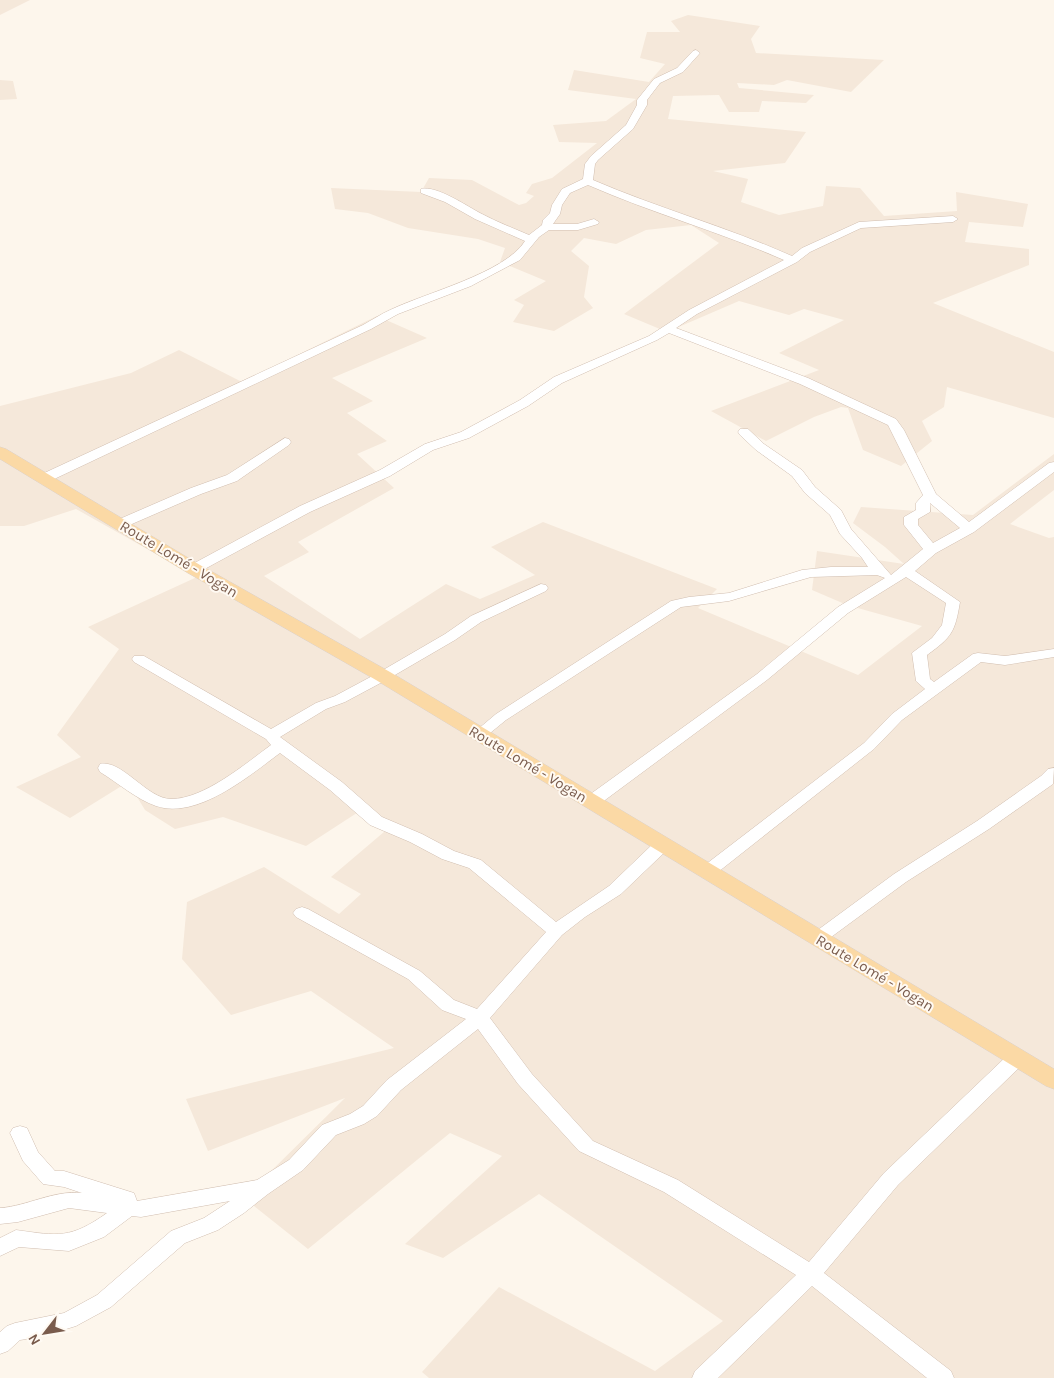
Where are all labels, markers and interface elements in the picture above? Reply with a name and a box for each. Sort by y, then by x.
street label: Route Lomé - Vogan [117,517,241,601]
street label: Route Lomé - Vogan [466,722,590,806]
street label: Route Lomé - Vogan [813,931,937,1015]
north arrow [20,1308,70,1358]
text: N [24,1331,44,1348]

